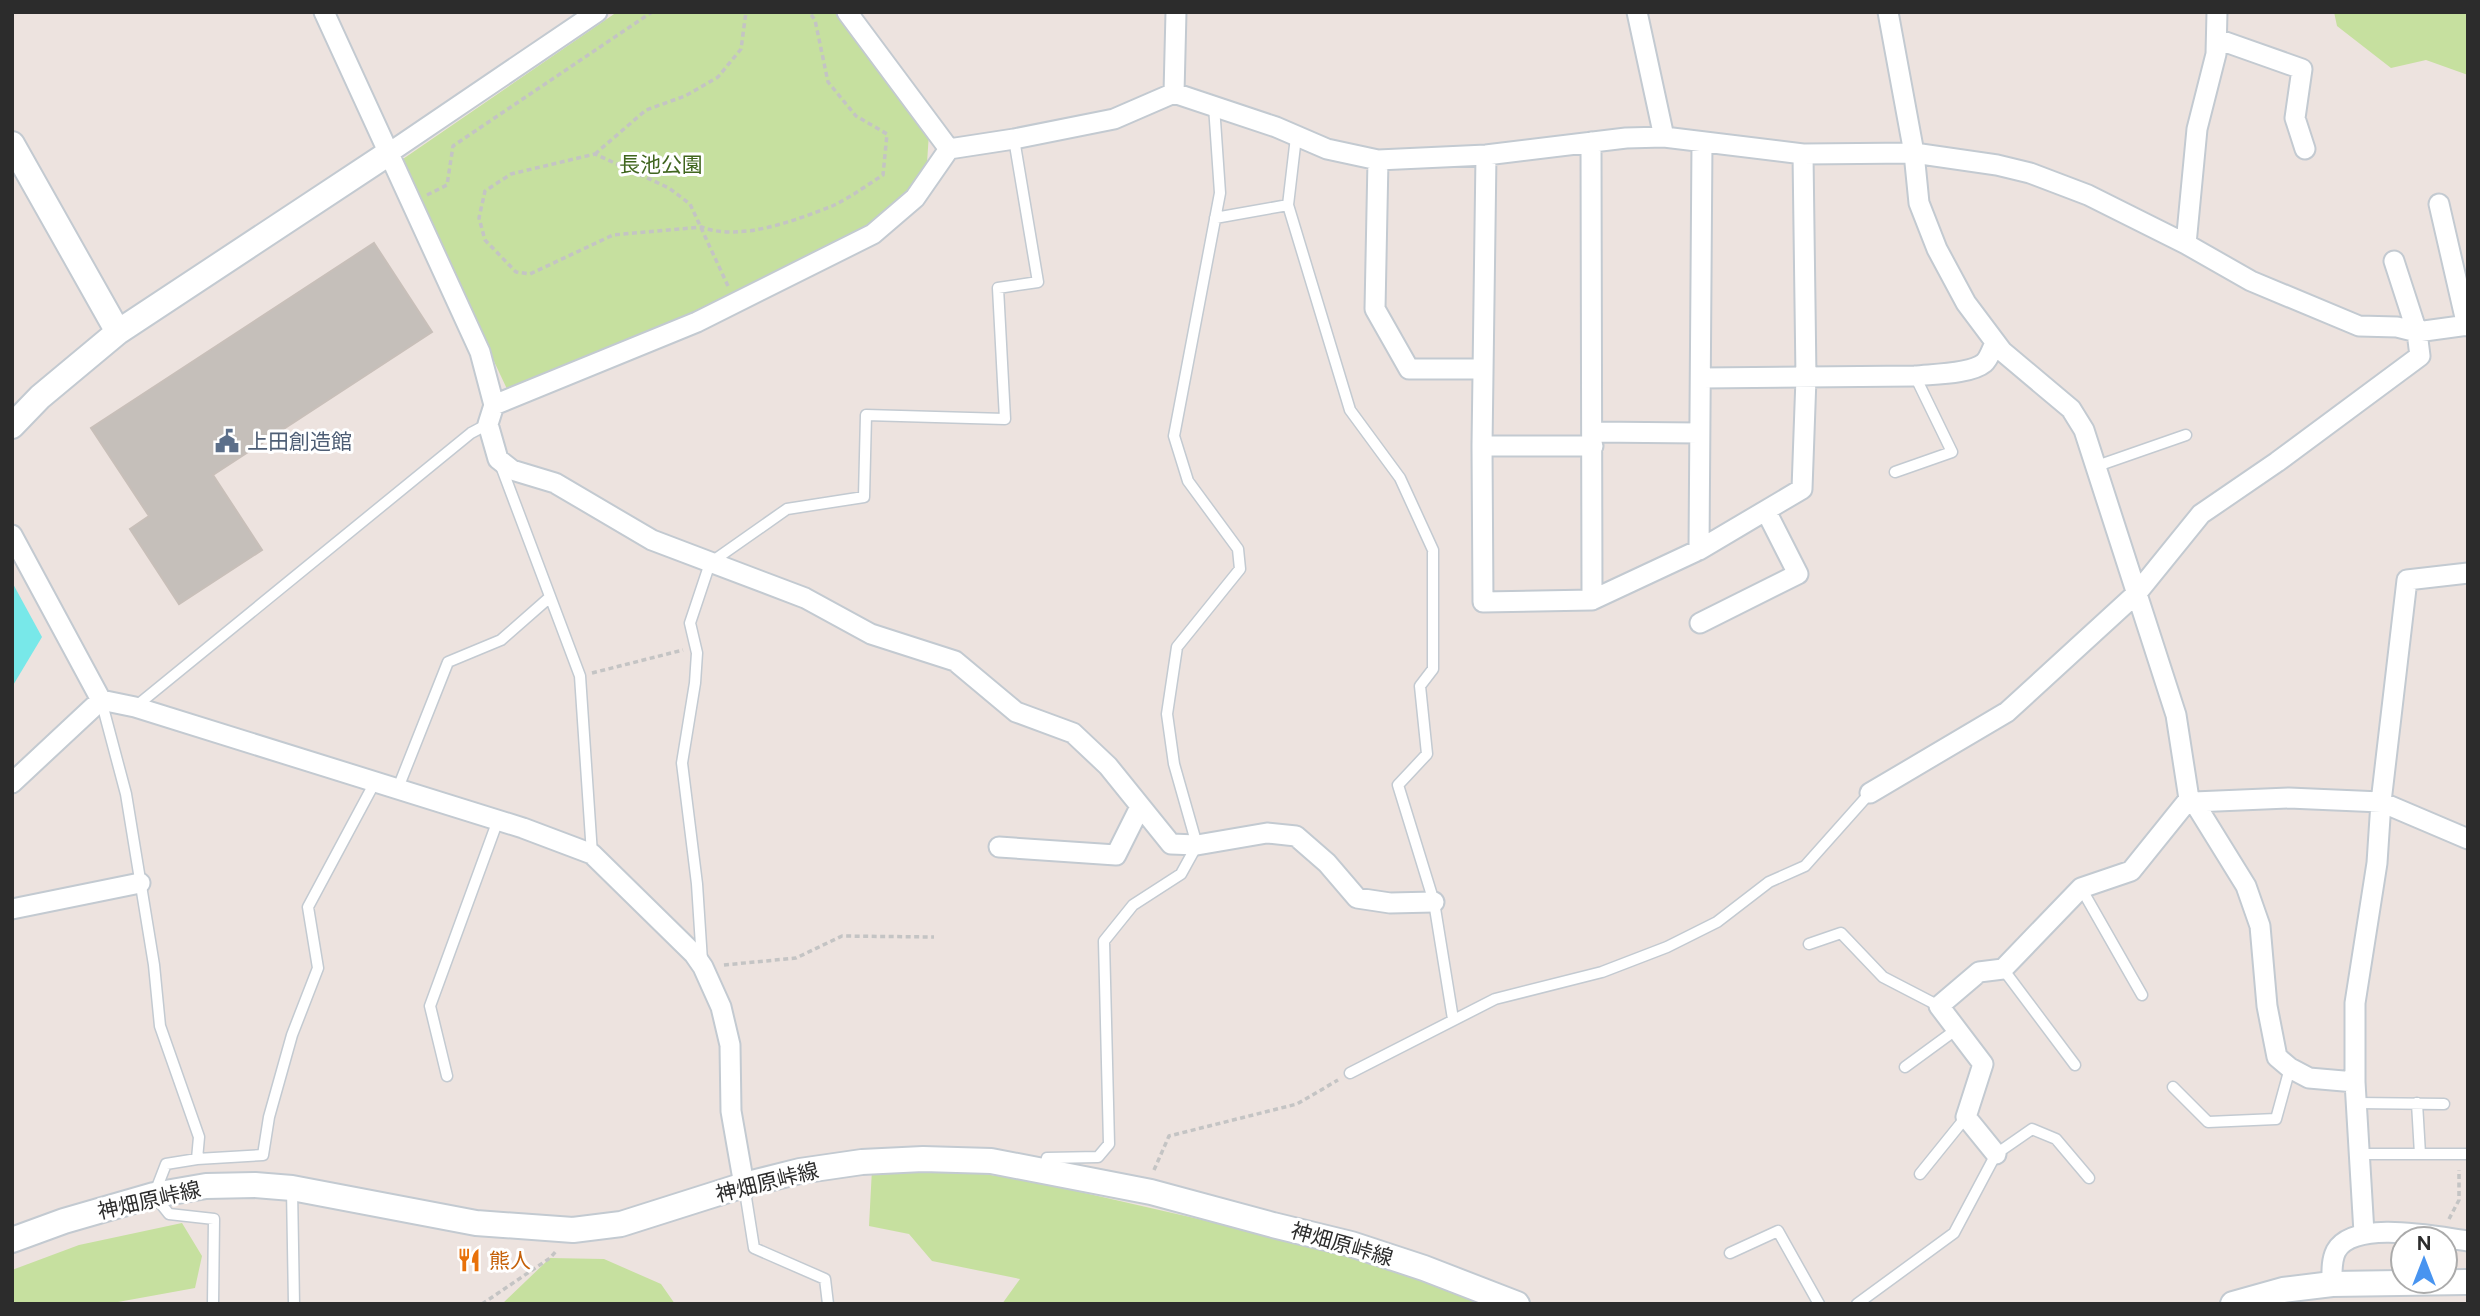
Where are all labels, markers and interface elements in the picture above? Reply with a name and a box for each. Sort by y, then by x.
park label: 長池公園 [619,152,703,177]
public building icon: 上田創造館 [213,427,241,455]
place label: 上田創造館 [247,429,352,454]
street label: 神畑原峠線 [713,1157,821,1207]
street label: 神畑原峠線 [95,1176,203,1224]
street label: 神畑原峠線 [1288,1218,1396,1270]
north arrow [2389,1225,2459,1295]
text: N [2417,1232,2431,1255]
restaurant icon: 熊人 [455,1246,483,1274]
place label: 熊人 [489,1248,531,1273]

